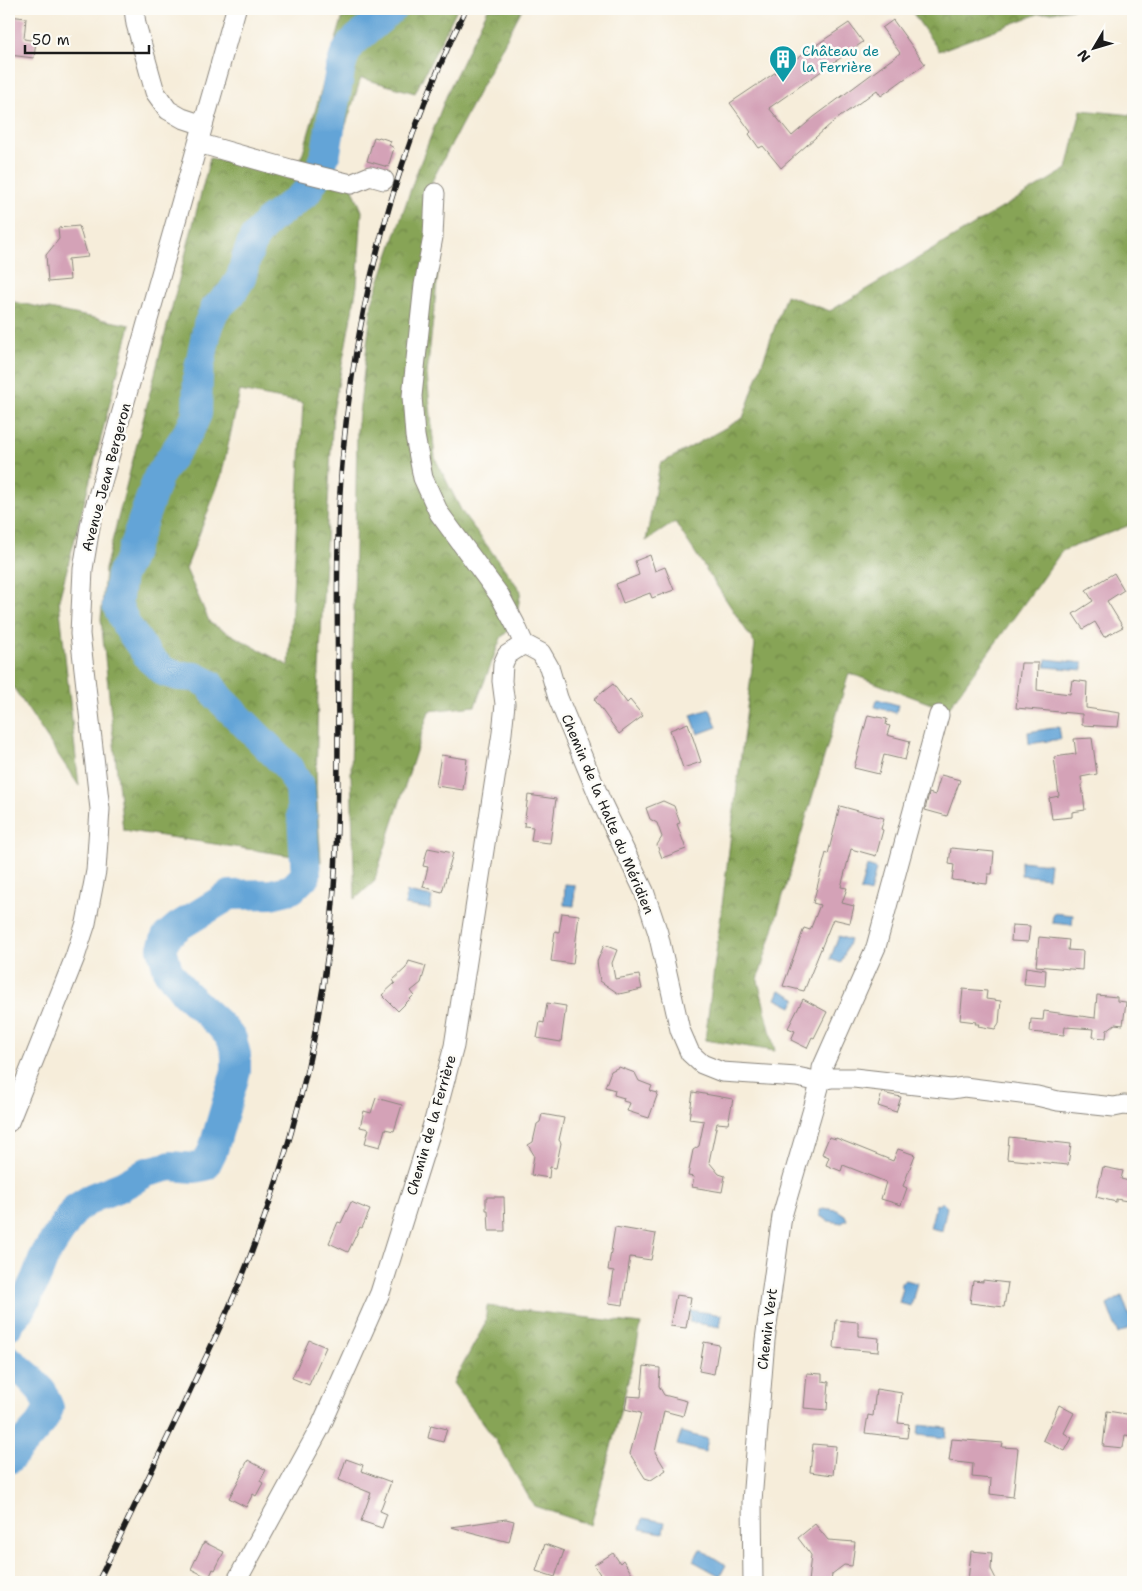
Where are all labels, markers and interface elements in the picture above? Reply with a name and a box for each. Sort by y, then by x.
scale bar [25,22,149,54]
north arrow [1070,22,1120,72]
text: 50 m [32,30,70,50]
place label: Château de la Ferrière [802,42,879,76]
building icon: Château de la Ferrière [768,44,798,83]
text: N [1073,46,1094,66]
street label: Avenue Jean Bergeron [77,400,135,553]
street label: Chemin de la Halte du Méridien [558,711,659,917]
street label: Chemin de la Ferrière [402,1053,460,1197]
street label: Chemin Vert [753,1287,781,1371]

